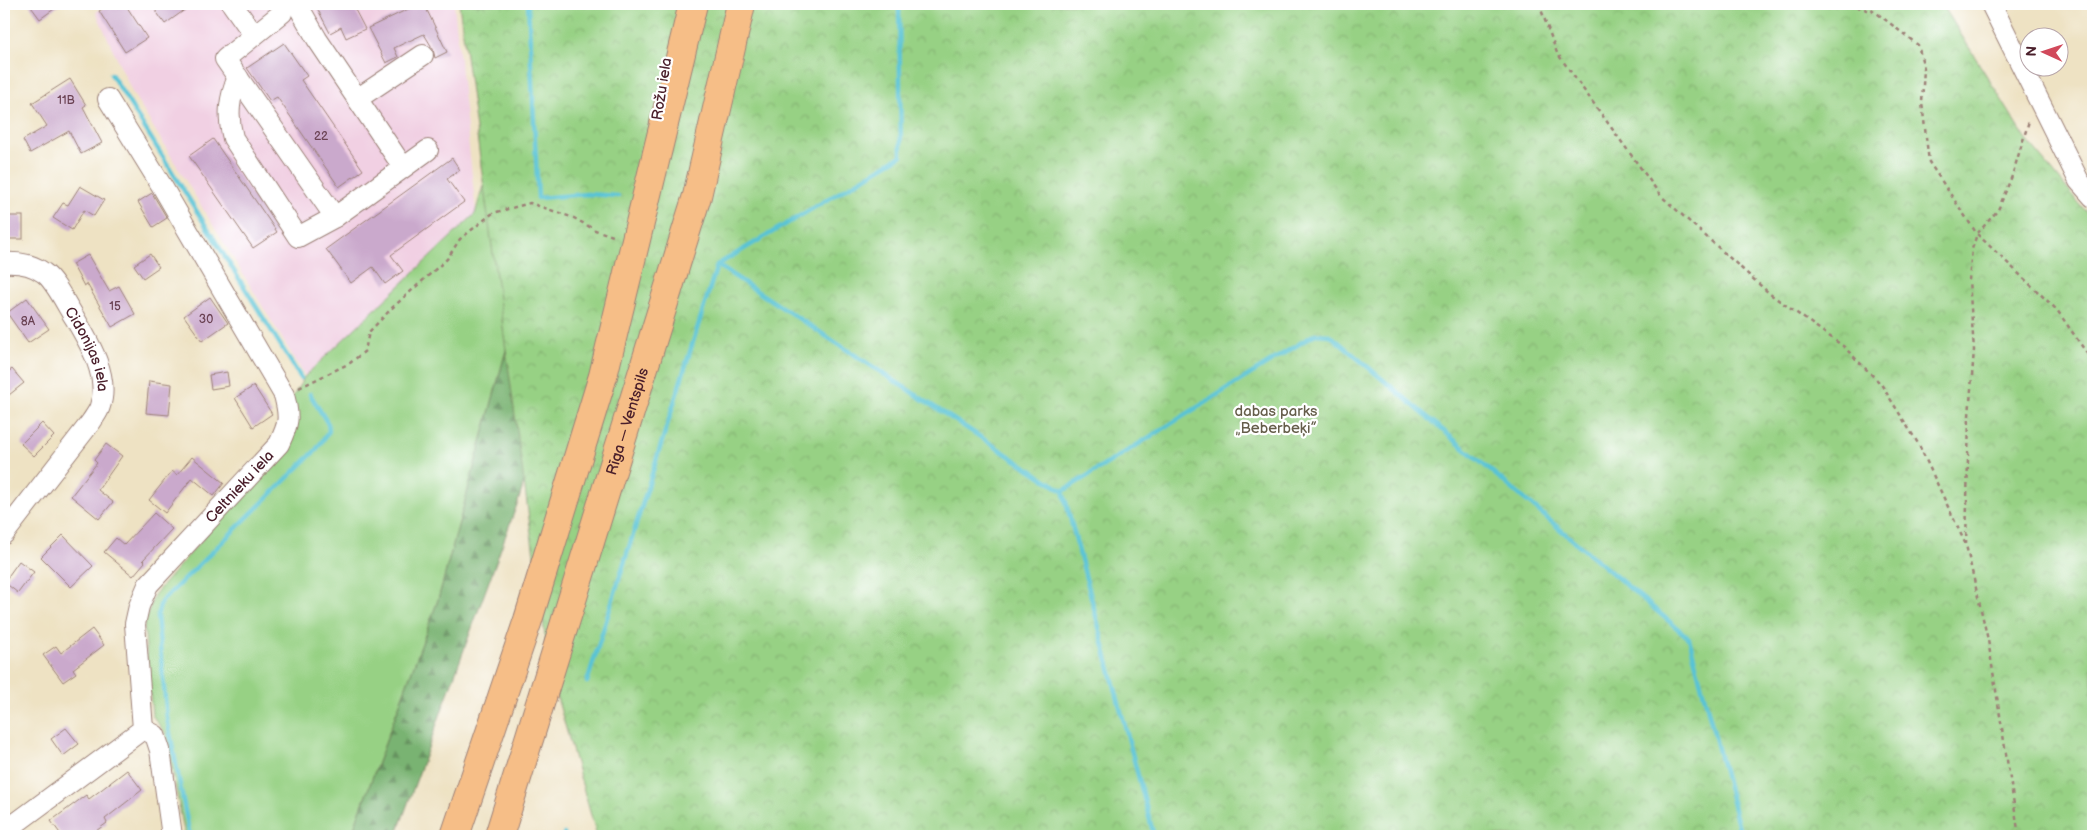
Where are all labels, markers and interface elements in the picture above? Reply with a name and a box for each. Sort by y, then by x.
north arrow [2020,28,2070,78]
text: N [2023,46,2040,57]
street label: Rožu iela [648,56,676,122]
house number: 11B [57,93,75,108]
house number: 22 [314,129,328,144]
house number: 15 [109,299,121,314]
street label: Cidonijas iela [61,303,112,392]
house number: 30 [199,312,213,327]
house number: 8A [21,314,36,329]
street label: Rīga — Ventspils [602,365,653,477]
park label: dabas parks „Beberbeķi” [1235,402,1318,438]
street label: Celtnieku iela [201,446,278,527]

